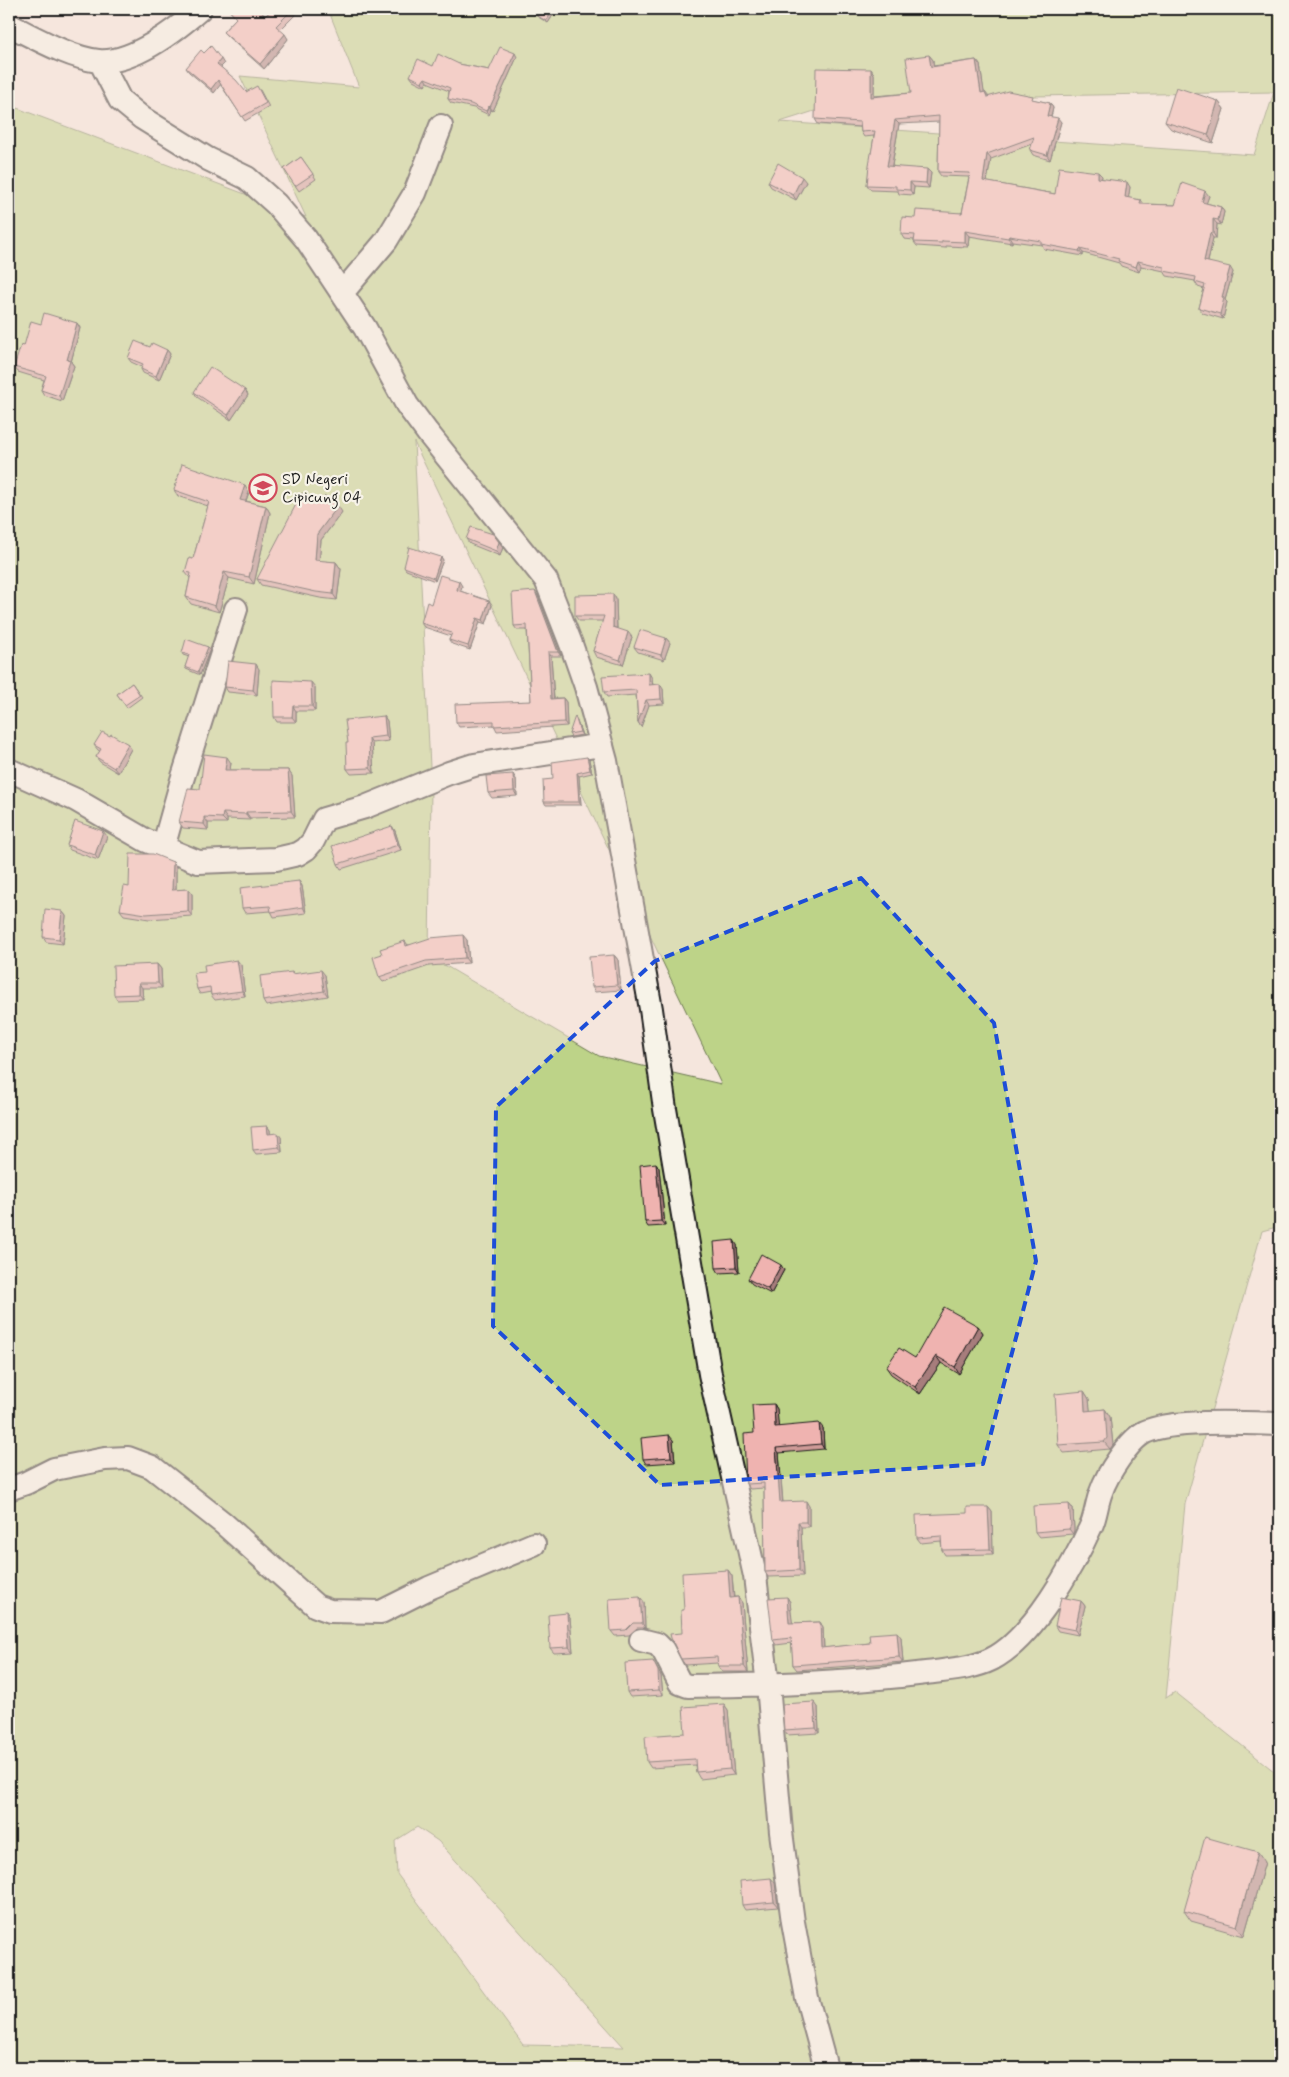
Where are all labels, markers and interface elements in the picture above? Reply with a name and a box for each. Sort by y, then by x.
place label: SD Negeri Cipicung 04 [282,469,362,509]
school or university icon: SD Negeri Cipicung 04 [248,473,278,503]

